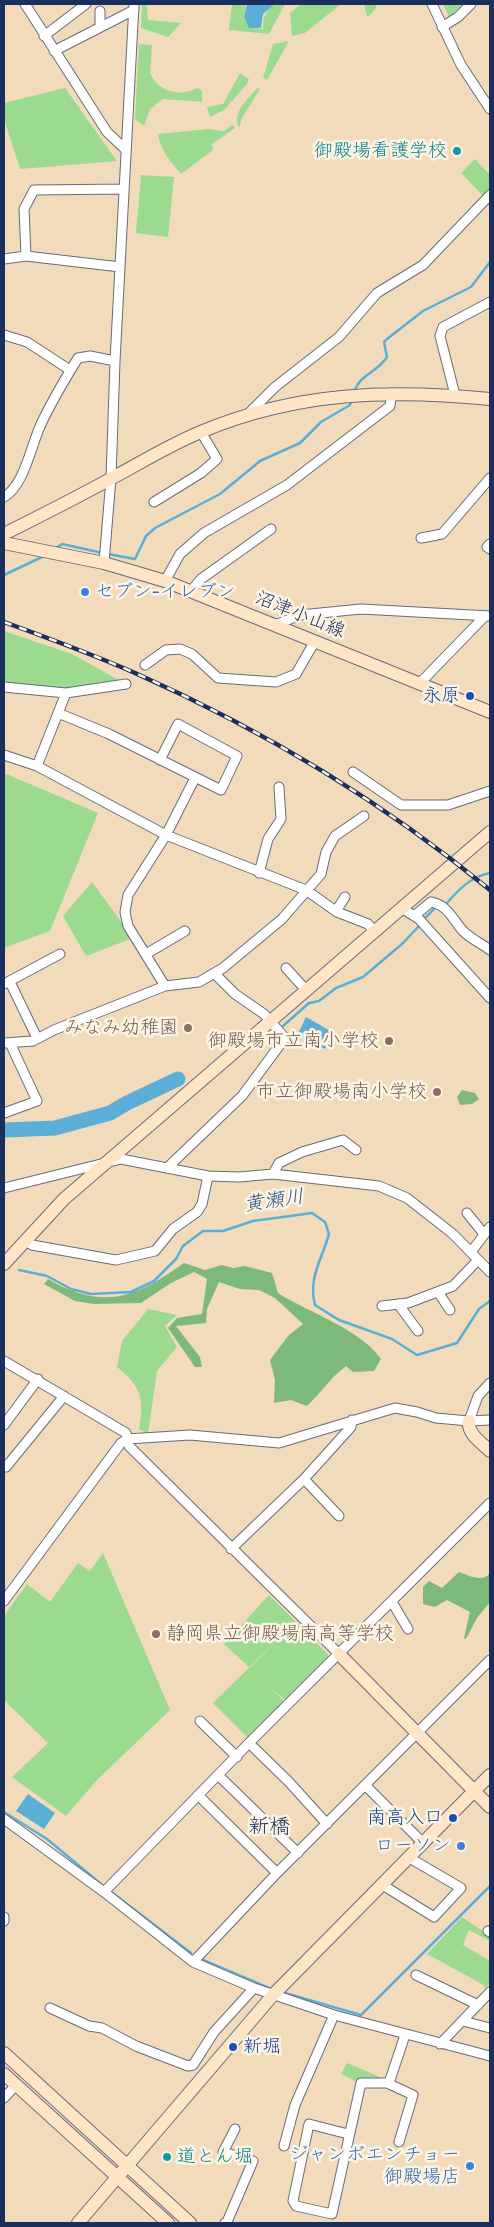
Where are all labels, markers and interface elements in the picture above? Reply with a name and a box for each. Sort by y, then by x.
place label: 御殿場看護学校 [314,140,447,162]
marker: 御殿場看護学校 [451,145,463,157]
place label: セブン-イレブン [95,581,236,603]
marker: セブン-イレブン [79,586,91,598]
street label: 沼津小山線 [252,587,348,643]
place label: 永原 [422,685,460,707]
marker: 永原 [464,690,476,702]
place label: みなみ幼稚園 [64,1017,178,1039]
marker: みなみ幼稚園 [182,1022,194,1034]
place label: 御殿場市立南小学校 [208,1030,379,1052]
marker: 御殿場市立南小学校 [383,1035,395,1047]
place label: 市立御殿場南小学校 [256,1081,427,1103]
marker: 市立御殿場南小学校 [431,1086,443,1098]
water label: 黄瀬川 [243,1185,305,1217]
place label: 静岡県立御殿場南高等学校 [166,1623,394,1645]
marker: 静岡県立御殿場南高等学校 [150,1628,162,1640]
place label: 南高入口 [367,1807,443,1829]
marker: 南高入口 [447,1812,459,1824]
district label: 新橋 [248,1814,290,1840]
place label: ローソン [375,1835,451,1857]
marker: ローソン [455,1840,467,1852]
place label: 新堀 [243,2036,281,2058]
marker: 新堀 [227,2041,239,2053]
place label: ジャンボエンチョー 御殿場店 [289,2144,460,2188]
place label: 道とん堀 [177,2146,253,2168]
marker: 道とん堀 [161,2151,173,2163]
marker: ジャンボエンチョー 御殿場店 [464,2160,476,2172]

